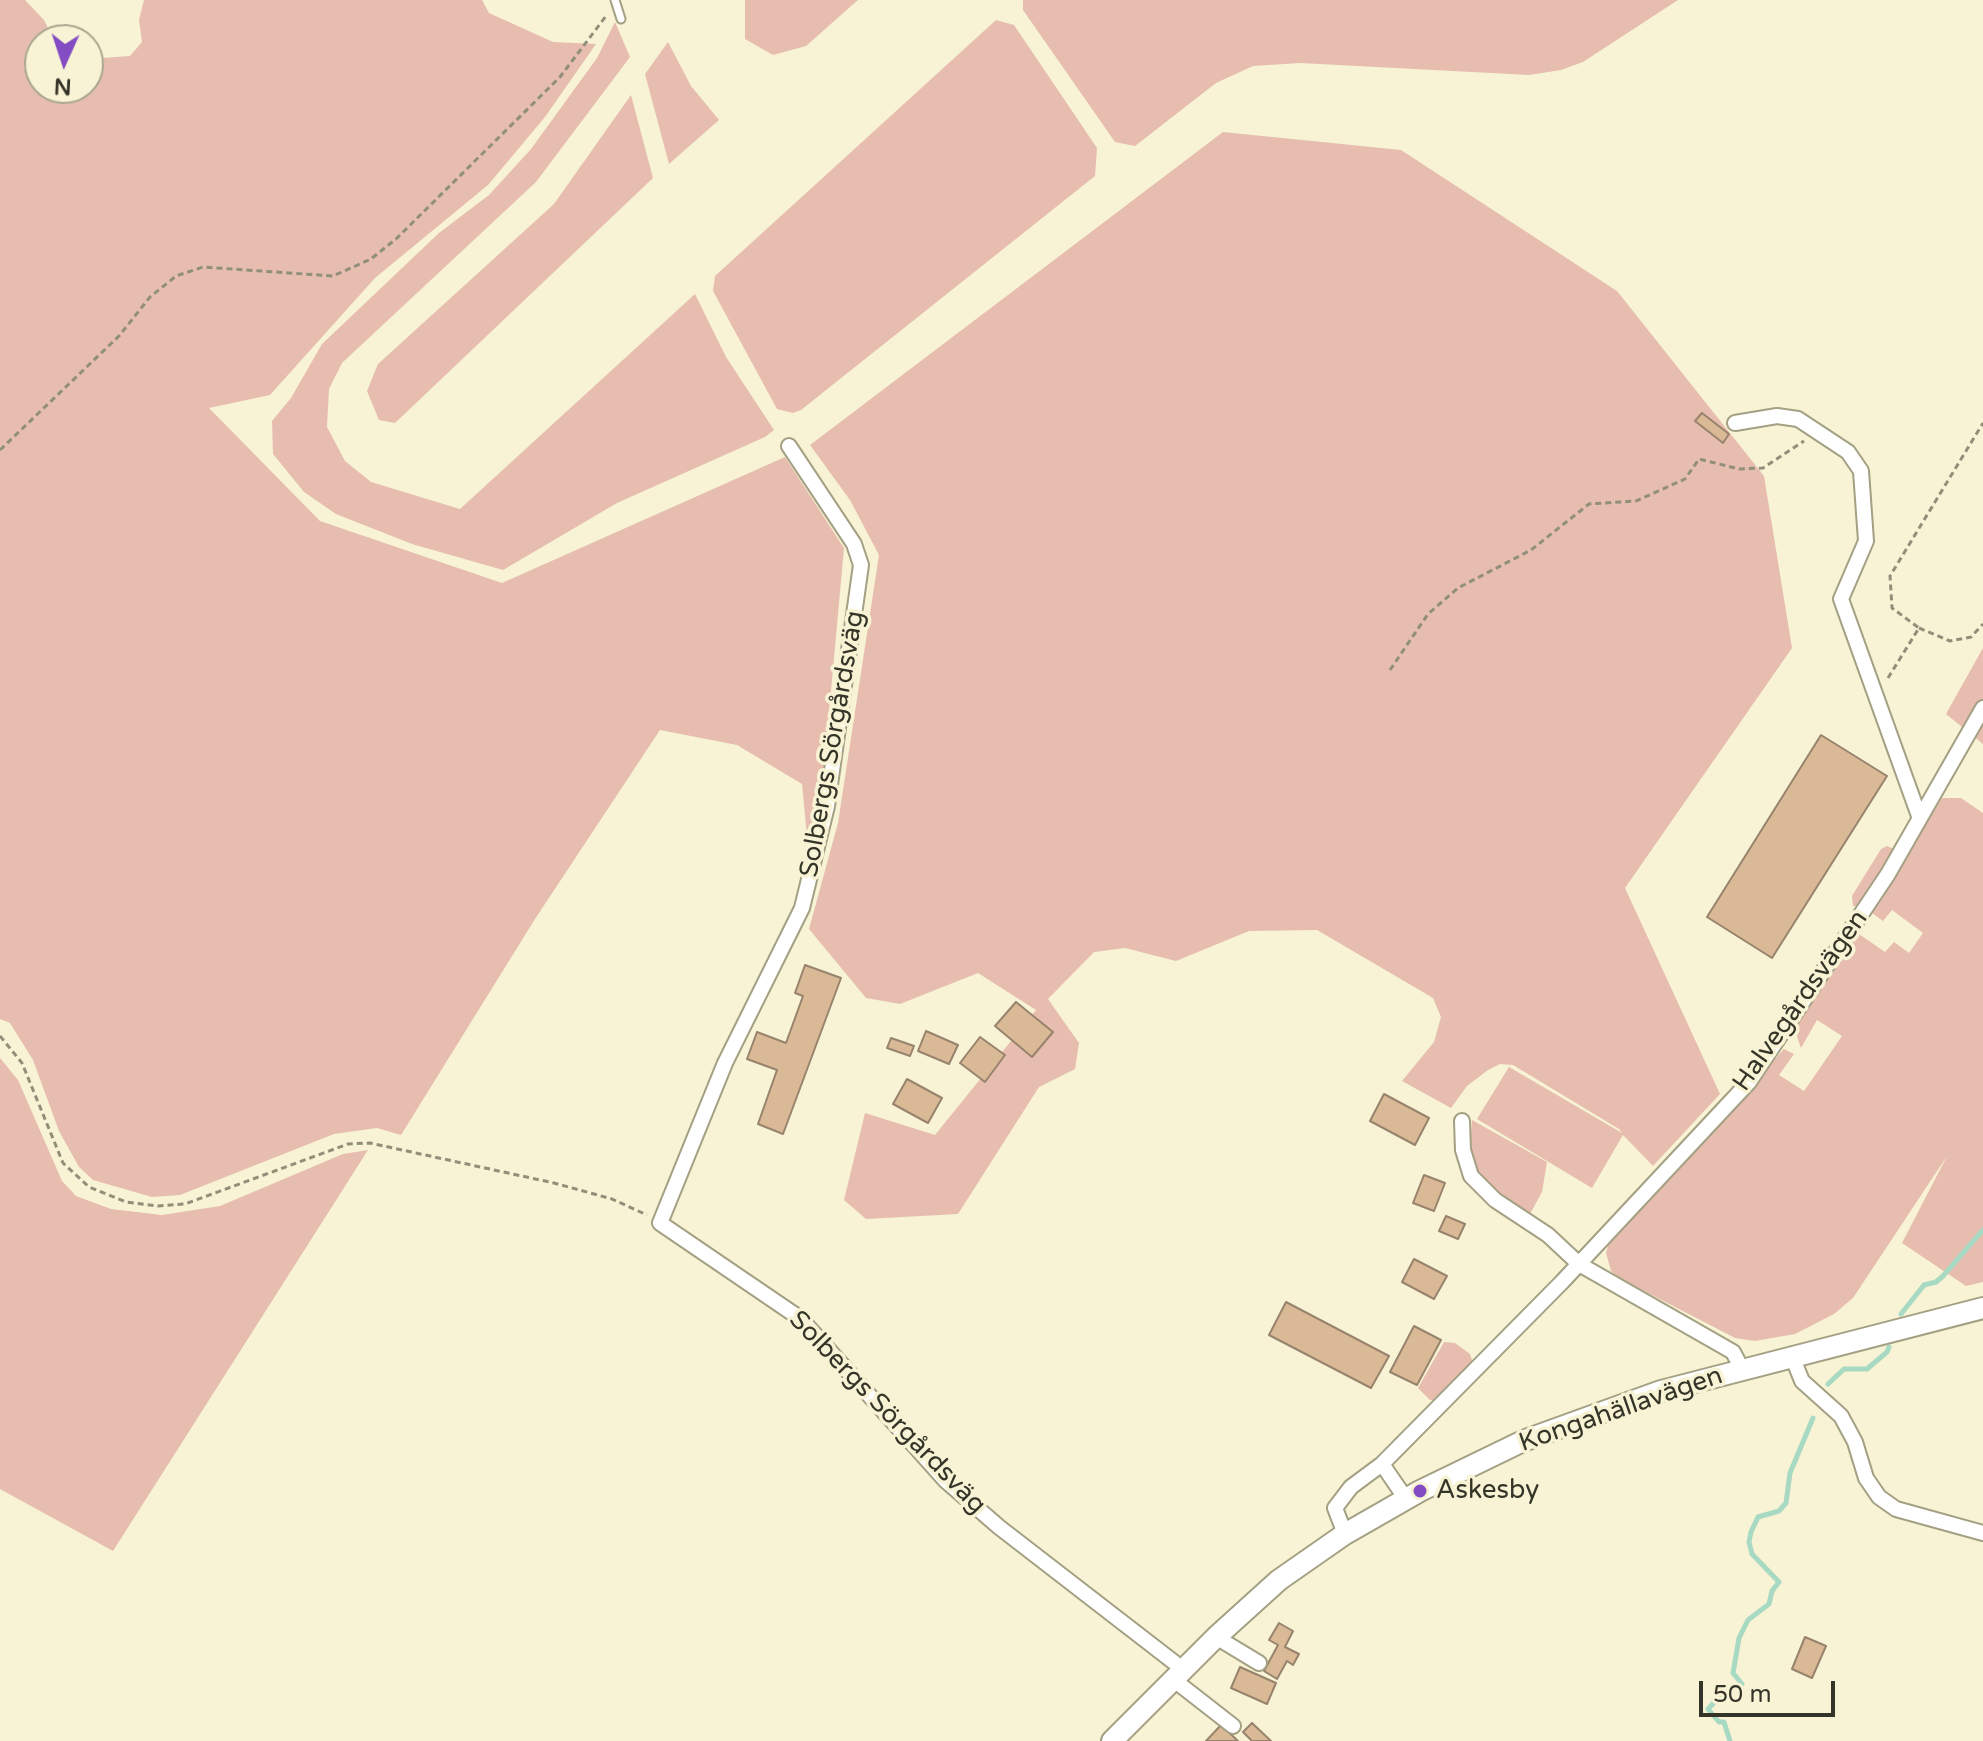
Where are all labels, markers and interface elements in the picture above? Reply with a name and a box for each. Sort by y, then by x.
north arrow [24,24,104,104]
text: N [53,73,72,99]
street label: Solbergs Sörgårdsväg [794,608,872,880]
street label: Halvegårdsvägen [1727,905,1875,1097]
street label: Solbergs Sörgårdsväg [782,1305,992,1521]
street label: Kongahällavägen [1515,1361,1727,1459]
place label: Askesby [1436,1475,1539,1507]
marker: Askesby [1411,1482,1429,1500]
scale bar [1703,1665,1839,1715]
text: 50 m [1713,1680,1771,1709]

